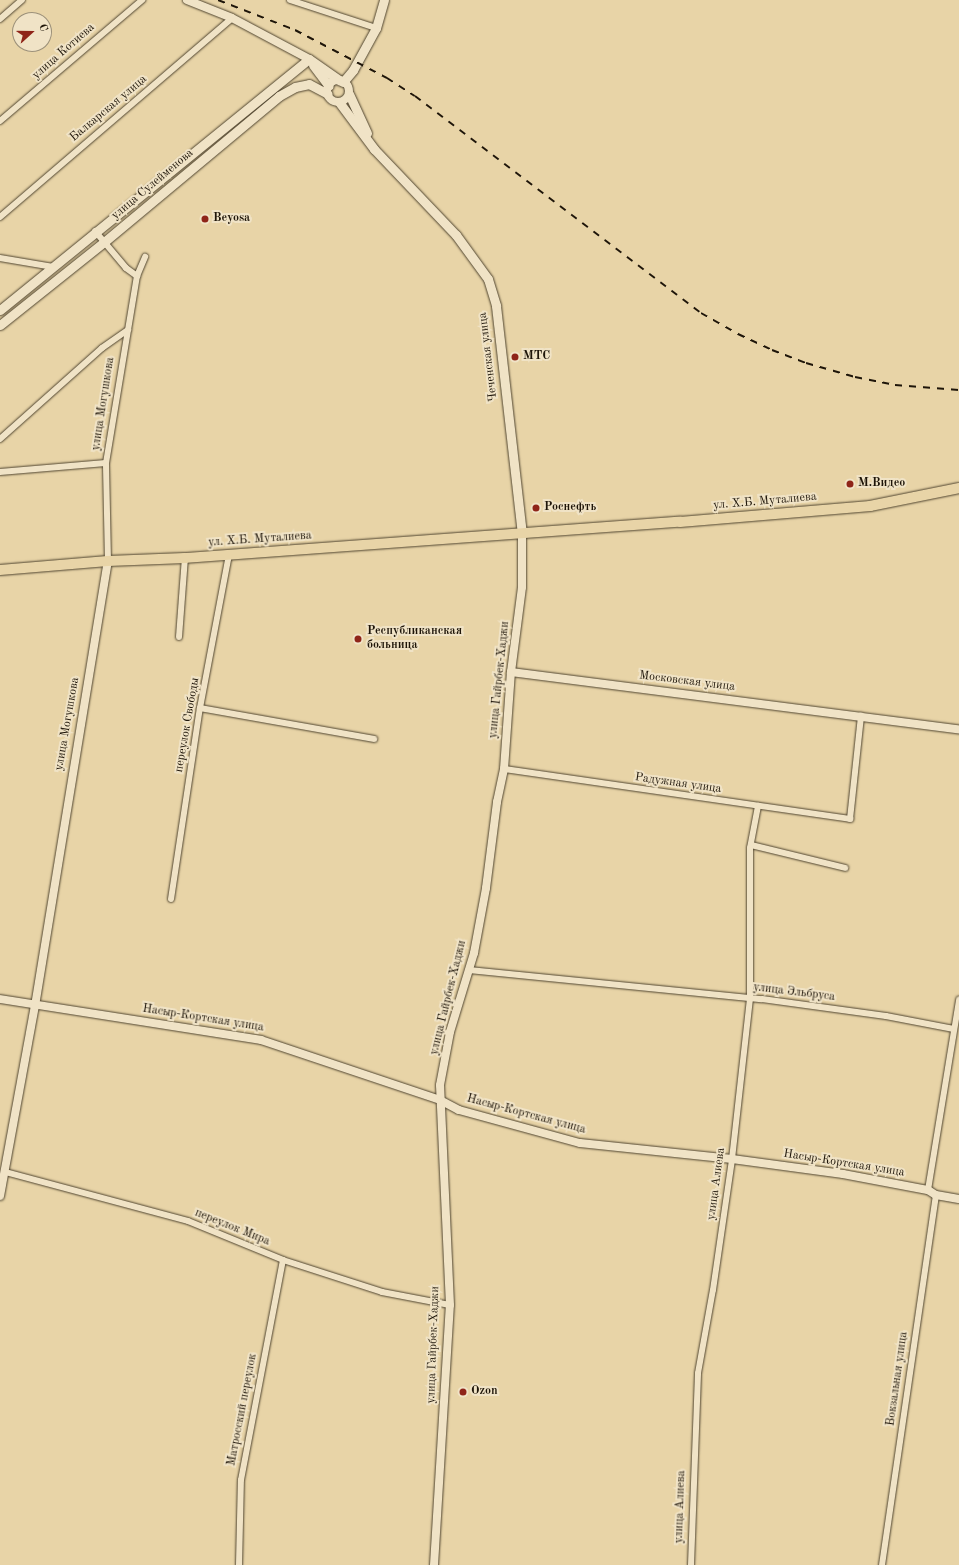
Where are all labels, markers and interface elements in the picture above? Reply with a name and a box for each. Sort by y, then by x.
north arrow [12,12,52,52]
street label: улица Котиева [30,21,98,83]
text: С [36,23,49,33]
street label: Балкарская улица [68,73,150,145]
street label: улица Сулейменова [109,147,197,223]
place label: Beyosa [213,212,250,226]
marker: Beyosa [200,214,210,224]
street label: Чеченская улица [476,312,502,402]
place label: МТС [523,350,550,364]
marker: МТС [510,352,520,362]
street label: улица Могушкова [89,356,119,452]
place label: М.Видео [858,477,905,491]
marker: М.Видео [845,479,855,489]
street label: ул. Х.Б. Муталиева [713,490,817,514]
place label: Роснефть [544,501,596,515]
marker: Роснефть [531,503,541,513]
street label: ул. Х.Б. Муталиева [208,529,312,551]
street label: улица Гайрбек-Хаджи [487,621,513,739]
place label: Республиканская больница [367,625,462,653]
marker: Республиканская больница [352,633,364,645]
street label: Московская улица [638,669,736,695]
street label: улица Могушкова [53,676,83,772]
street label: переулок Свободы [173,676,203,774]
street label: Радужная улица [634,771,722,797]
street label: улица Гайрбек-Хаджи [428,939,470,1057]
street label: улица Эльбруса [752,981,836,1005]
street label: Насыр-Кортская улица [141,1002,265,1036]
street label: Насыр-Кортская улица [465,1092,587,1138]
street label: улица Алиева [705,1147,729,1221]
street label: Насыр-Кортская улица [782,1147,906,1181]
street label: переулок Мира [192,1206,272,1250]
street label: улица Гайрбек-Хаджи [425,1286,443,1404]
street label: Вокзальная улица [884,1331,912,1427]
street label: Матросский переулок [225,1353,261,1467]
place label: Ozon [471,1385,498,1399]
marker: Ozon [458,1387,468,1397]
street label: улица Алиева [673,1470,689,1544]

